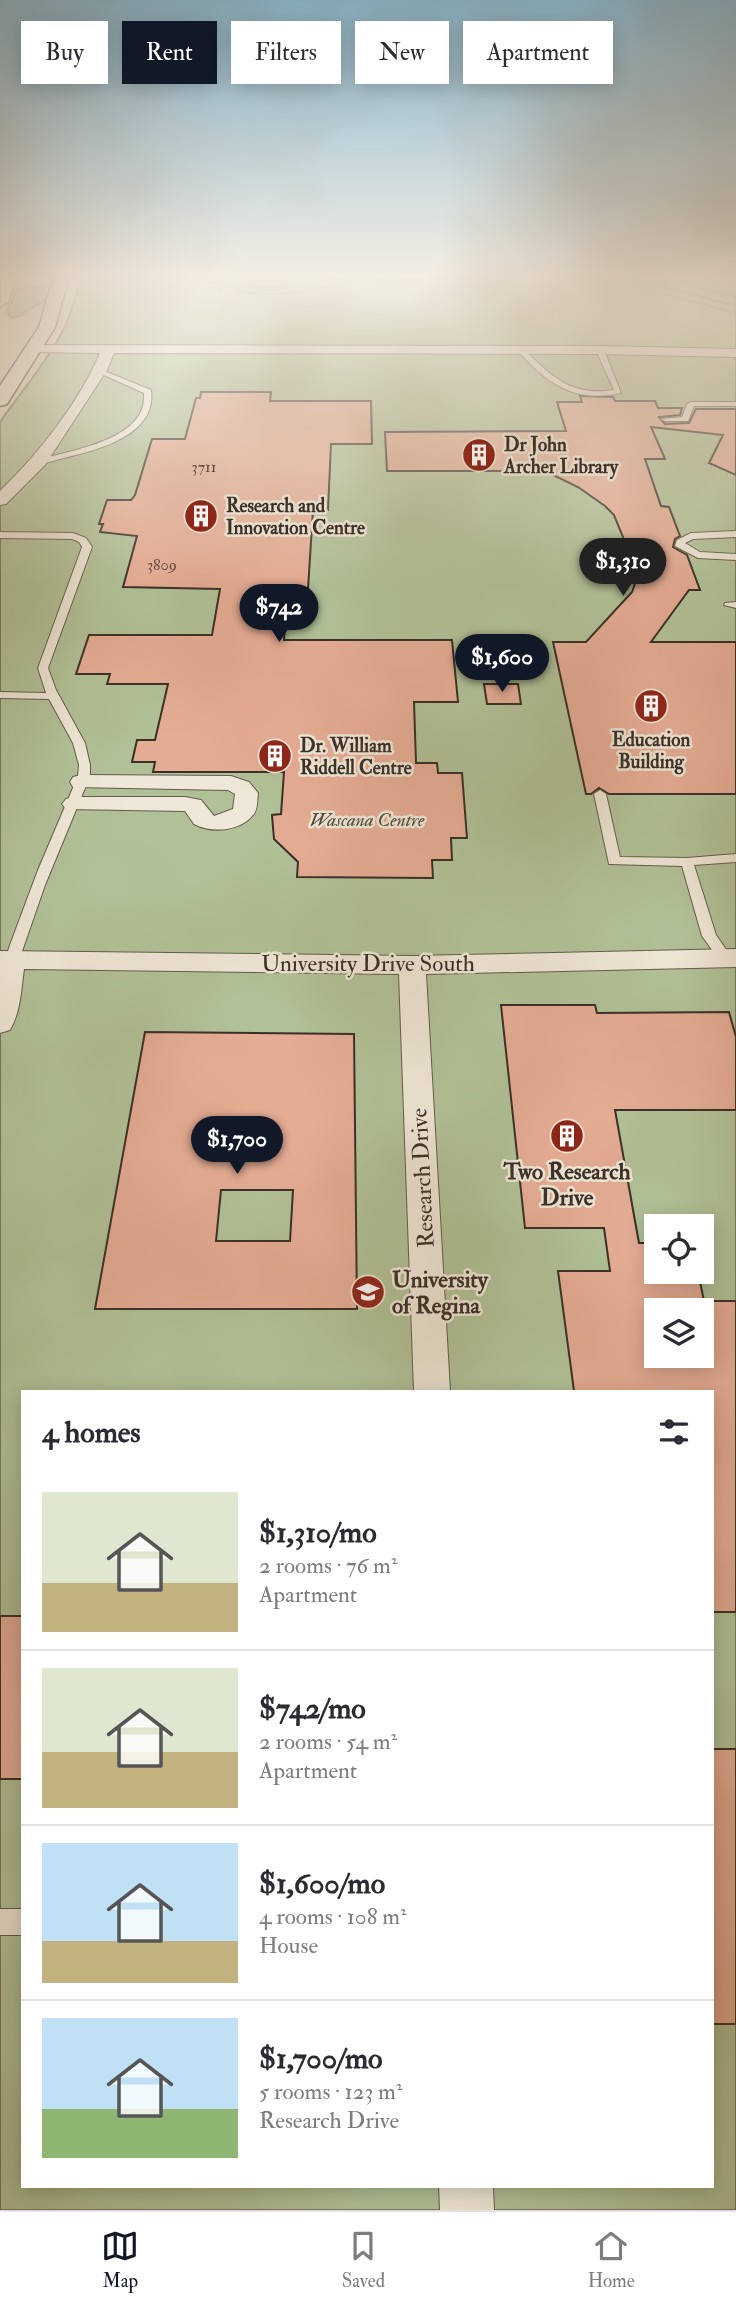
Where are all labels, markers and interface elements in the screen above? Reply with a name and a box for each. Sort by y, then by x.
chip: Buy [21,21,108,84]
chip: Rent [122,21,217,84]
chip: Filters [231,21,341,84]
chip: New [355,21,449,84]
chip: Apartment [463,21,613,84]
place label: Dr John Archer Library [503,433,619,480]
building icon: Dr John Archer Library [460,436,498,474]
house number: 3711 [192,457,216,477]
place label: Research and Innovation Centre [226,494,365,540]
building icon: Research and Innovation Centre [182,497,220,535]
pin: $1,310 [566,538,680,598]
text: $1,310 [595,546,651,575]
house number: 3809 [147,555,177,575]
pin: $742 [238,584,320,644]
text: $742 [255,592,303,621]
pin: $1,600 [445,634,559,694]
text: $1,600 [471,642,533,671]
building icon: Education Building [632,687,670,725]
place label: Education Building [612,728,690,775]
place label: Dr. William Riddell Centre [300,734,412,780]
building icon: Dr. William Riddell Centre [256,737,294,775]
park label: Wascana Centre [310,808,425,832]
street label: University Drive South [261,949,475,978]
street label: Research Drive [404,1107,441,1249]
pin: $1,700 [180,1116,294,1176]
building icon: Two Research Drive [548,1117,586,1155]
text: $1,700 [207,1124,267,1153]
place label: Two Research Drive [502,1157,631,1212]
map controls [644,1214,714,1368]
button: locate [644,1214,714,1284]
place label: University of Regina [392,1265,489,1321]
school or university icon: University of Regina [349,1273,387,1311]
button: layers [644,1298,714,1368]
icon: filters [655,1413,693,1451]
text: 4 homes [42,1414,141,1451]
text: $1,310/mo [259,1514,377,1551]
icon: home [98,1520,182,1604]
text: 2 rooms · 76 m² [259,1551,397,1580]
text: Apartment [259,1580,357,1609]
text: $742/mo [259,1690,366,1727]
icon: home [98,1696,182,1780]
text: 2 rooms · 54 m² [259,1727,397,1756]
text: Apartment [259,1756,357,1785]
text: $1,600/mo [259,1865,385,1902]
icon: home [98,1871,182,1955]
text: 4 rooms · 108 m² [259,1902,407,1931]
text: House [259,1931,318,1960]
text: $1,700/mo [259,2040,383,2077]
icon: home [98,2046,182,2130]
text: 5 rooms · 123 m² [259,2077,402,2106]
text: Research Drive [259,2106,399,2135]
tab: Map [101,2227,139,2293]
tab: Saved [342,2227,385,2293]
tab: Home [588,2227,635,2293]

